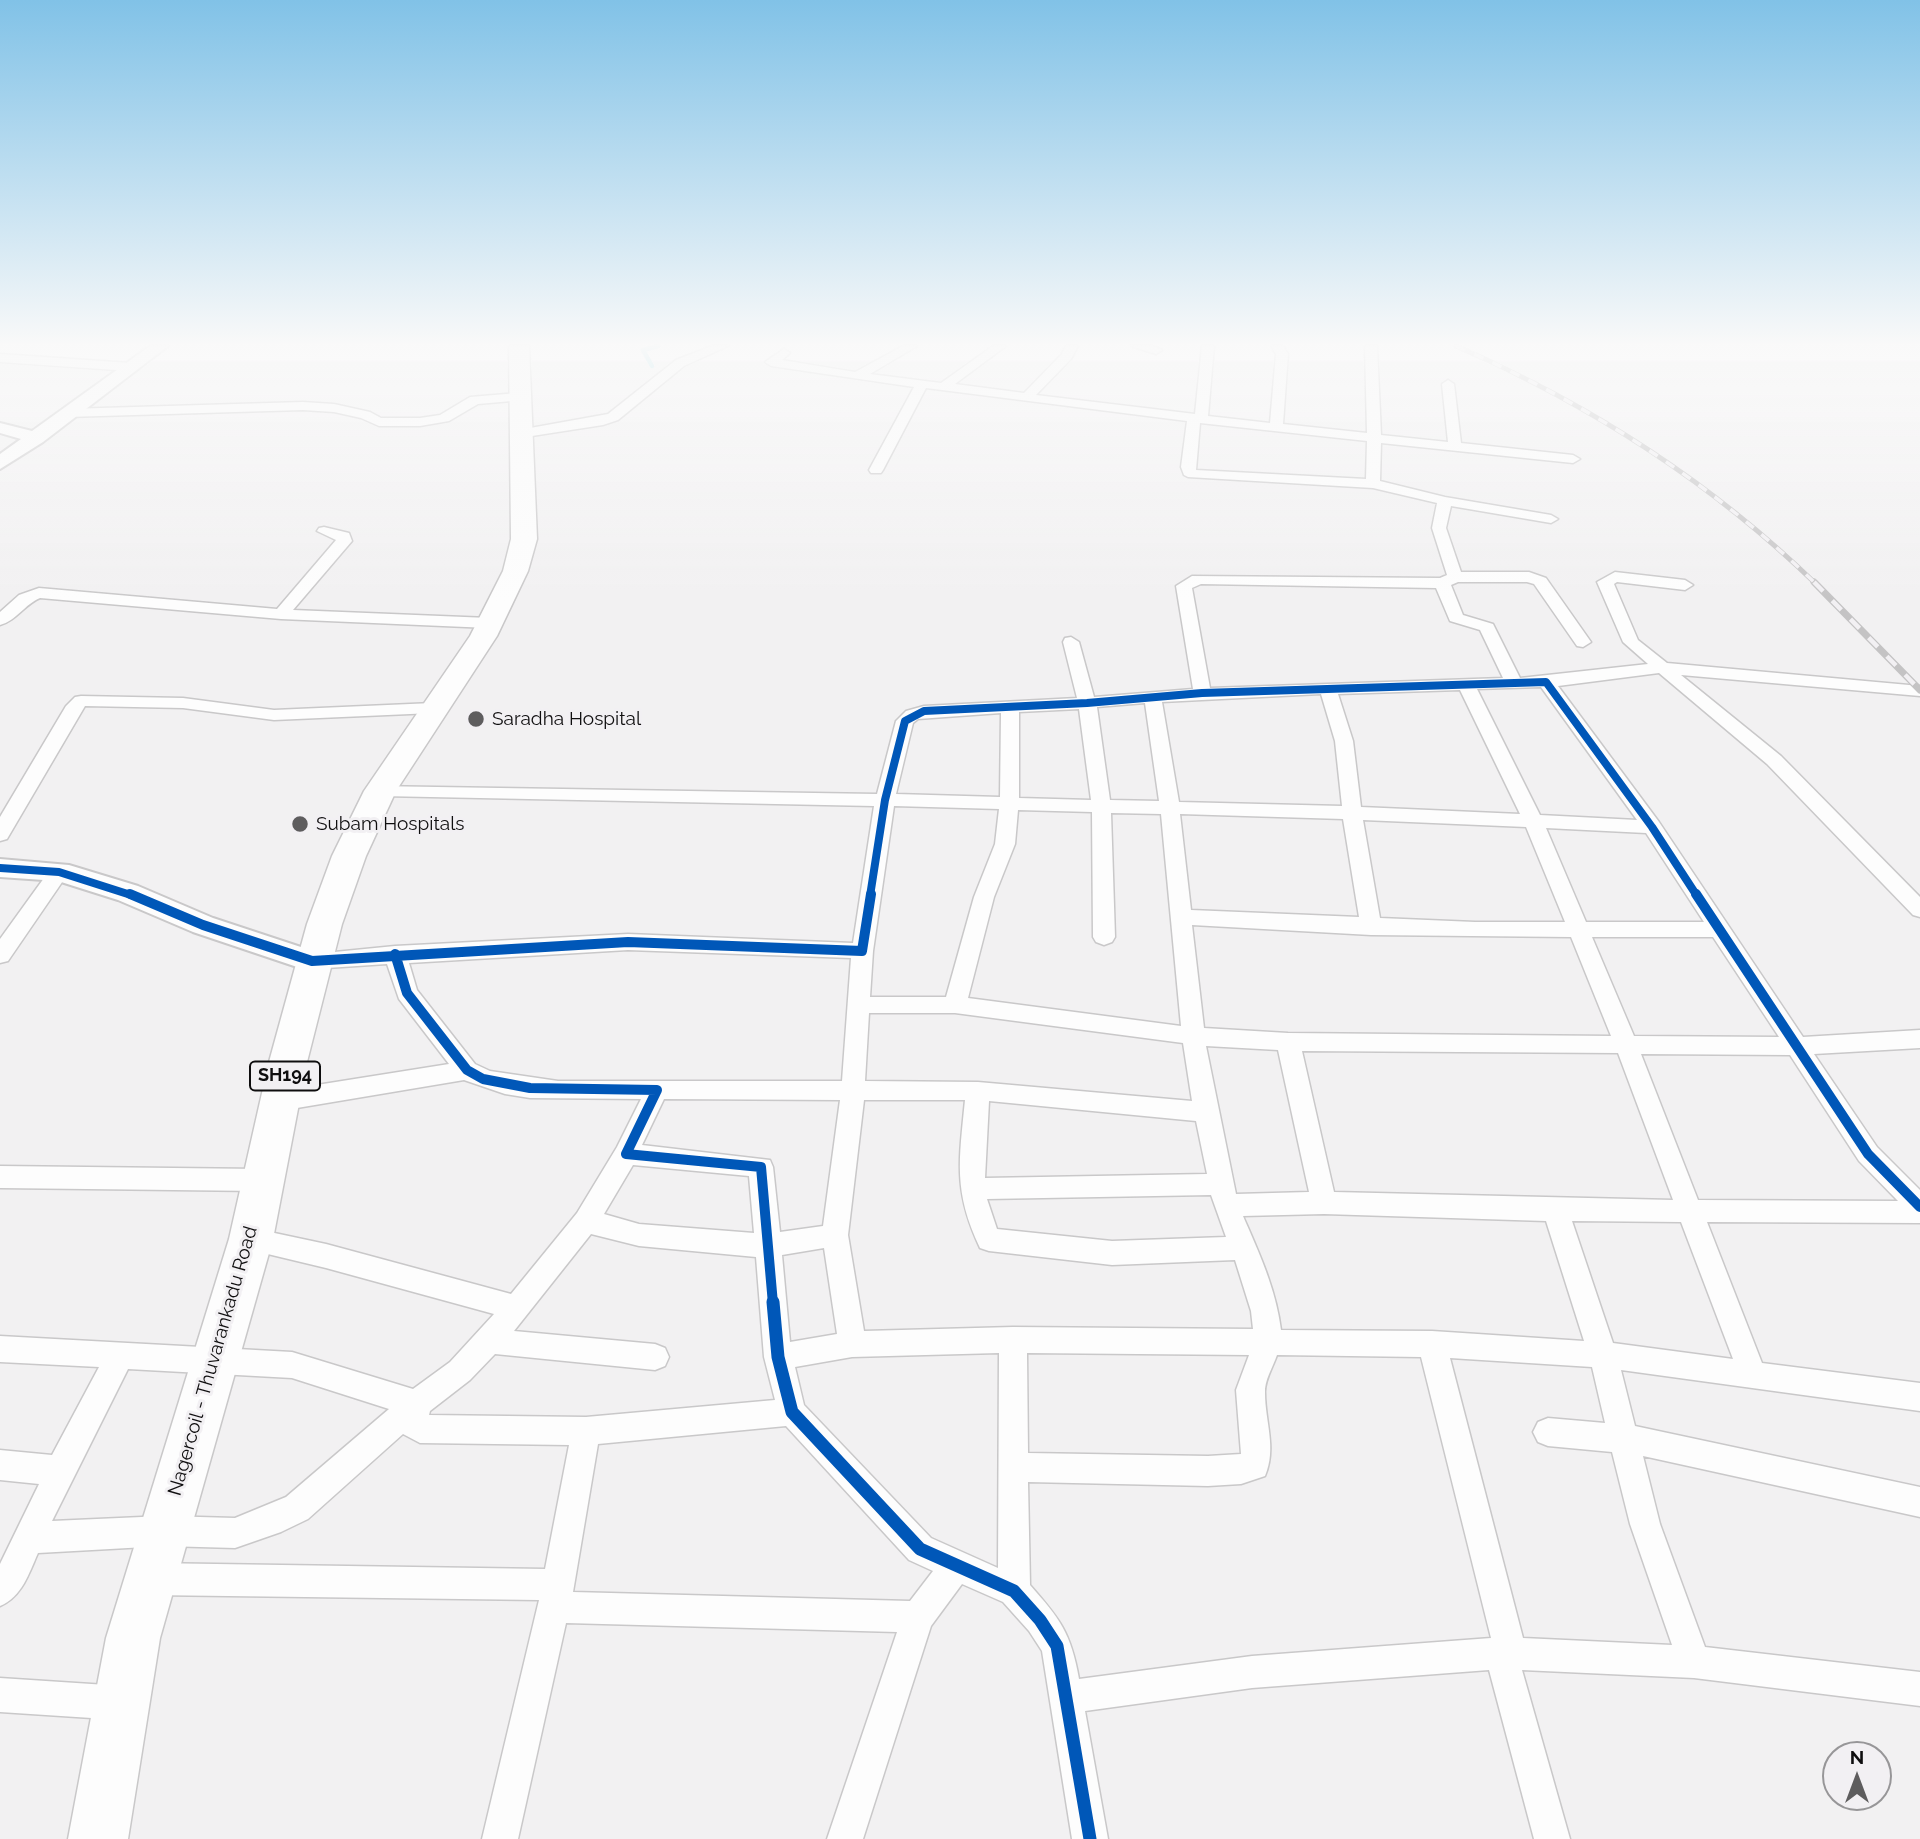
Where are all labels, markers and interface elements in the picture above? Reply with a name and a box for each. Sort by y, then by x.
place label: Saradha Hospital [492,708,641,730]
marker: Saradha Hospital [466,709,486,729]
place label: Subam Hospitals [316,813,464,835]
marker: Subam Hospitals [290,814,310,834]
road number: SH194 [250,1062,320,1091]
street label: Nagercoil - Thuvarankadu Road [164,1224,262,1498]
north arrow [1822,1741,1892,1811]
text: N [1850,1746,1864,1768]

